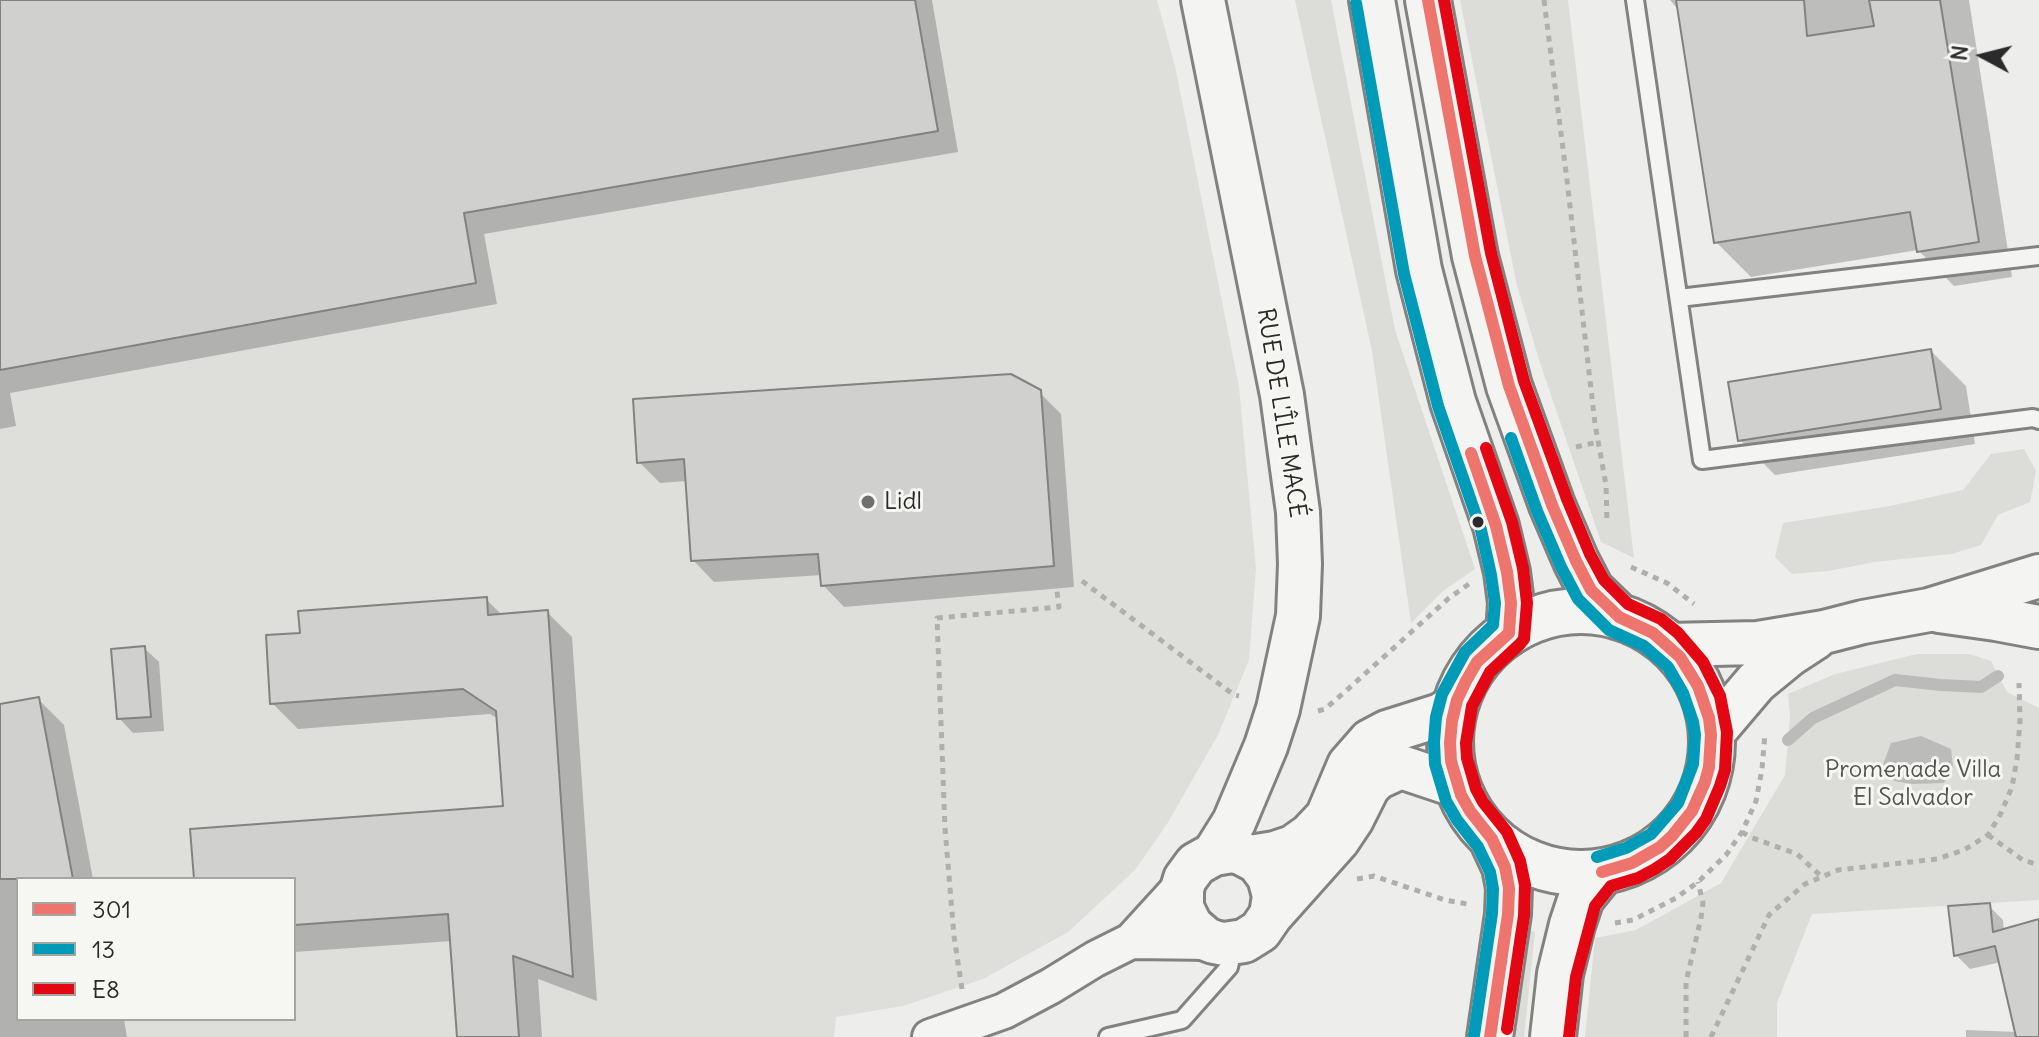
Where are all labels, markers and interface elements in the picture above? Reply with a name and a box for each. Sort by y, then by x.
north arrow [1943,16,2023,96]
text: N [1944,44,1974,62]
street label: RUE DE L'ÎLE MACÉ [1250,306,1312,520]
place label: Lidl [884,488,922,516]
marker: Lidl [859,493,877,511]
unlabelled marker [1470,514,1486,530]
park label: Promenade Villa El Salvador [1825,756,2001,812]
legend [16,877,296,1021]
text: 301 [92,894,131,924]
text: 13 [92,934,115,964]
text: E8 [92,974,120,1004]

